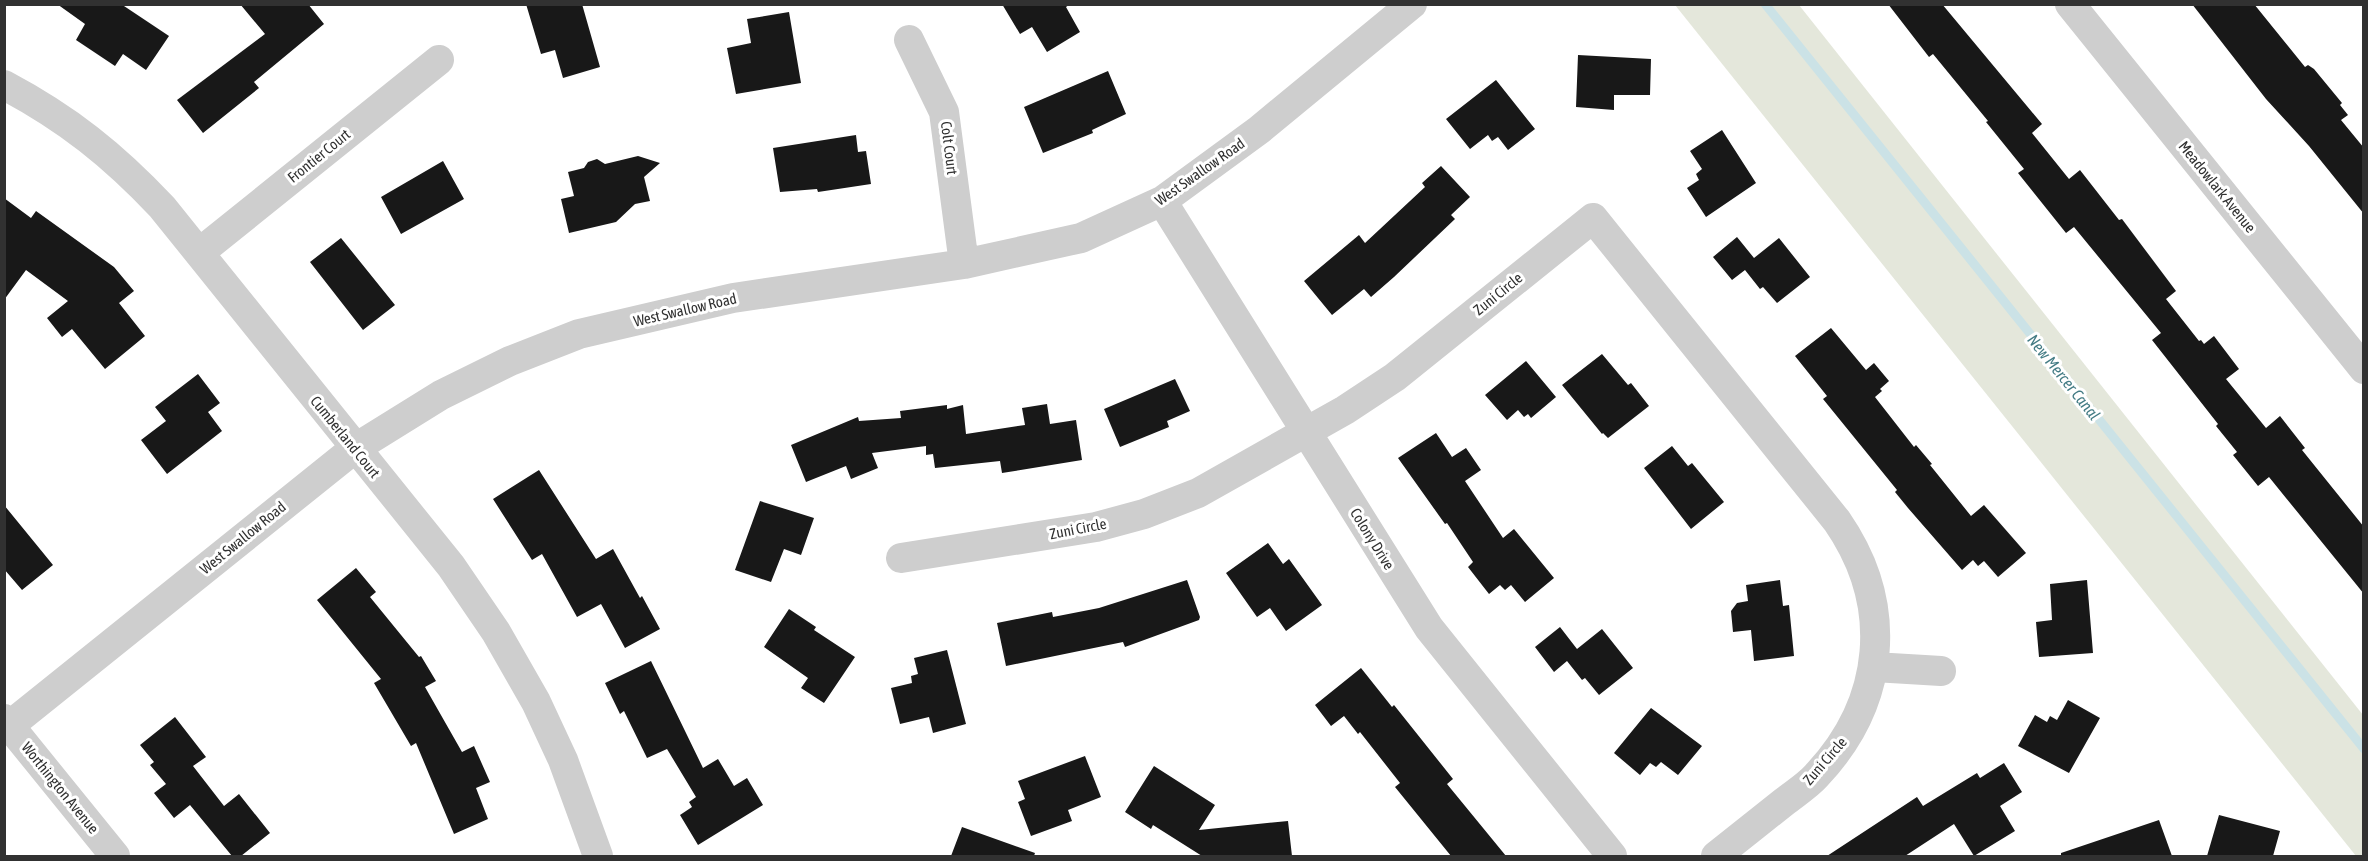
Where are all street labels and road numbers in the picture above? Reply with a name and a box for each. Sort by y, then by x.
street label: Colt Court [938,120,961,176]
street label: Frontier Court [284,125,353,186]
street label: West Swallow Road [1152,134,1248,209]
street label: Meadowlark Avenue [2175,138,2259,236]
street label: Zuni Circle [1470,269,1526,318]
street label: West Swallow Road [632,289,738,330]
street label: Cumberland Court [307,392,384,481]
street label: West Swallow Road [196,498,289,577]
street label: Colony Drive [1347,505,1398,573]
street label: Zuni Circle [1048,515,1108,542]
street label: Zuni Circle [1799,733,1850,788]
street label: Worthington Avenue [18,739,103,837]

